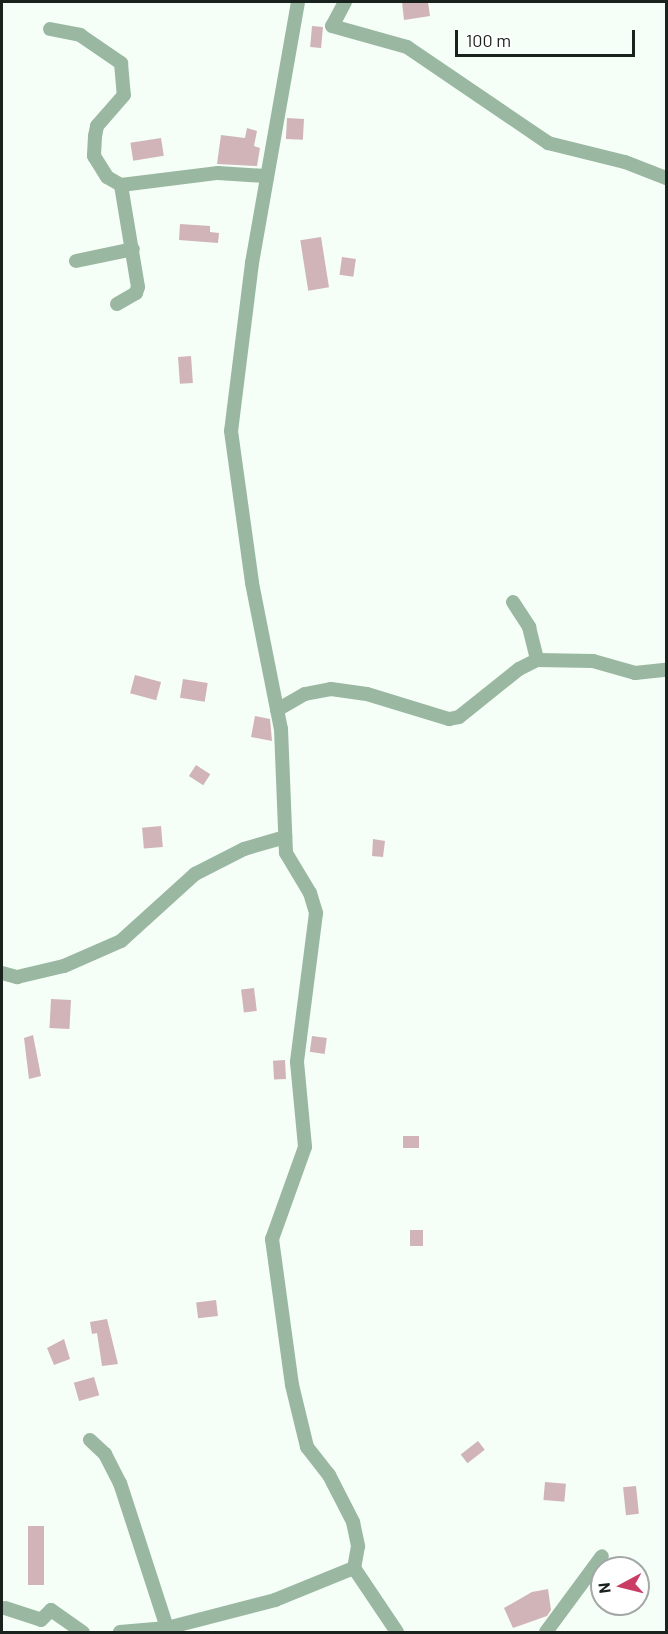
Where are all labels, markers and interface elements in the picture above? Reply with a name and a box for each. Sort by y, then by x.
scale bar [458,18,638,56]
text: 100 m [466,29,511,51]
north arrow [590,1556,650,1616]
text: N [594,1582,614,1594]

